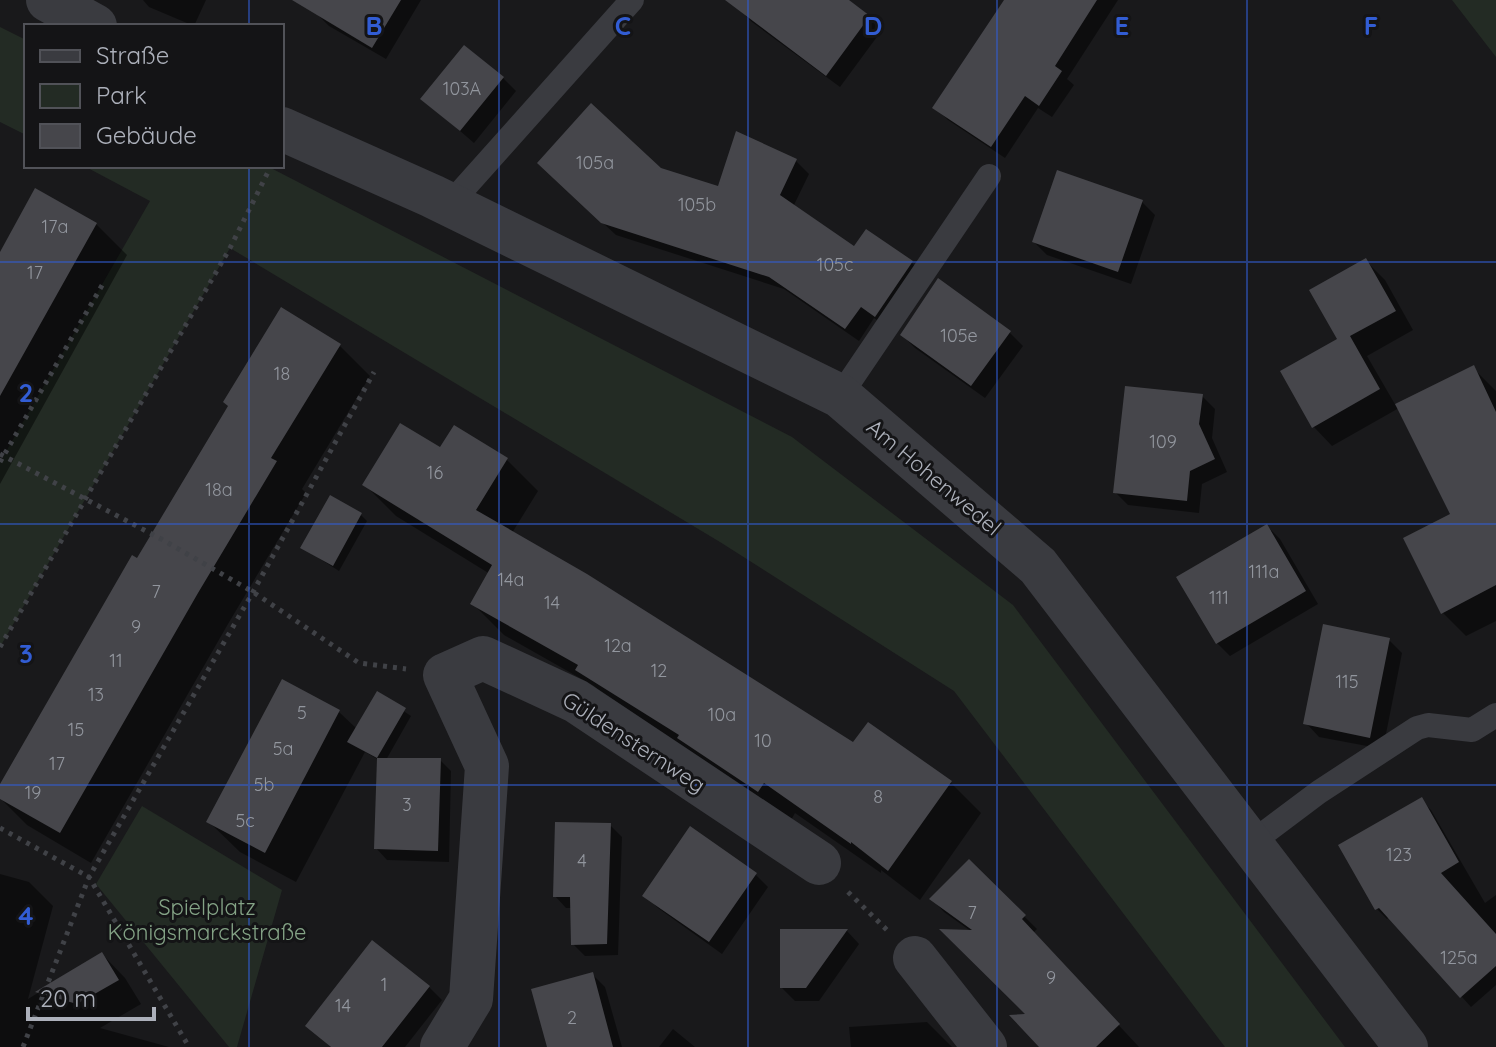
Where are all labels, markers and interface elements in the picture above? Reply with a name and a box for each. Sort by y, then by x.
text: B [365,9,383,42]
text: C [615,9,631,42]
text: D [864,9,882,42]
text: E [1115,9,1129,42]
text: F [1364,9,1378,42]
legend [24,24,284,168]
text: Straße [96,40,169,70]
house number: 103A [443,77,482,100]
text: Park [96,80,147,110]
text: Gebäude [96,120,197,150]
house number: 105a [576,151,614,174]
house number: 105b [678,193,716,216]
house number: 17a [42,215,68,238]
house number: 105c [817,253,853,276]
house number: 17 [27,261,43,284]
house number: 105e [940,324,978,347]
house number: 18 [274,362,290,385]
text: 2 [19,376,33,409]
street label: Am Hohenwedel [861,413,1007,541]
house number: 109 [1149,430,1177,453]
house number: 16 [427,461,443,484]
house number: 18a [205,478,233,501]
house number: 111a [1249,560,1279,583]
house number: 14a [498,568,524,591]
house number: 7 [151,580,161,603]
house number: 111 [1209,586,1229,609]
house number: 14 [544,591,560,614]
house number: 9 [131,615,141,638]
house number: 12a [604,634,632,657]
text: 3 [19,637,33,670]
house number: 11 [109,649,123,672]
house number: 12 [651,659,667,682]
house number: 115 [1335,670,1359,693]
house number: 13 [88,683,104,706]
street label: Güldensternweg [557,685,711,799]
house number: 5 [297,701,307,724]
house number: 10a [708,703,736,726]
house number: 15 [68,718,84,741]
house number: 10 [754,729,772,752]
house number: 5a [273,737,293,760]
house number: 17 [49,752,65,775]
house number: 5b [254,773,274,796]
house number: 19 [25,781,41,804]
house number: 8 [873,785,883,808]
house number: 3 [402,793,412,816]
house number: 5c [235,809,255,832]
house number: 123 [1386,843,1412,866]
house number: 4 [577,849,587,872]
park label: Spielplatz Königsmarckstraße [108,893,306,946]
text: 4 [18,899,34,932]
house number: 7 [967,901,977,924]
house number: 125a [1440,946,1478,969]
house number: 9 [1046,966,1056,989]
scale bar [28,971,154,1021]
house number: 1 [381,973,387,996]
text: 20 m [40,983,96,1013]
house number: 14 [335,994,351,1017]
house number: 2 [567,1006,577,1029]

